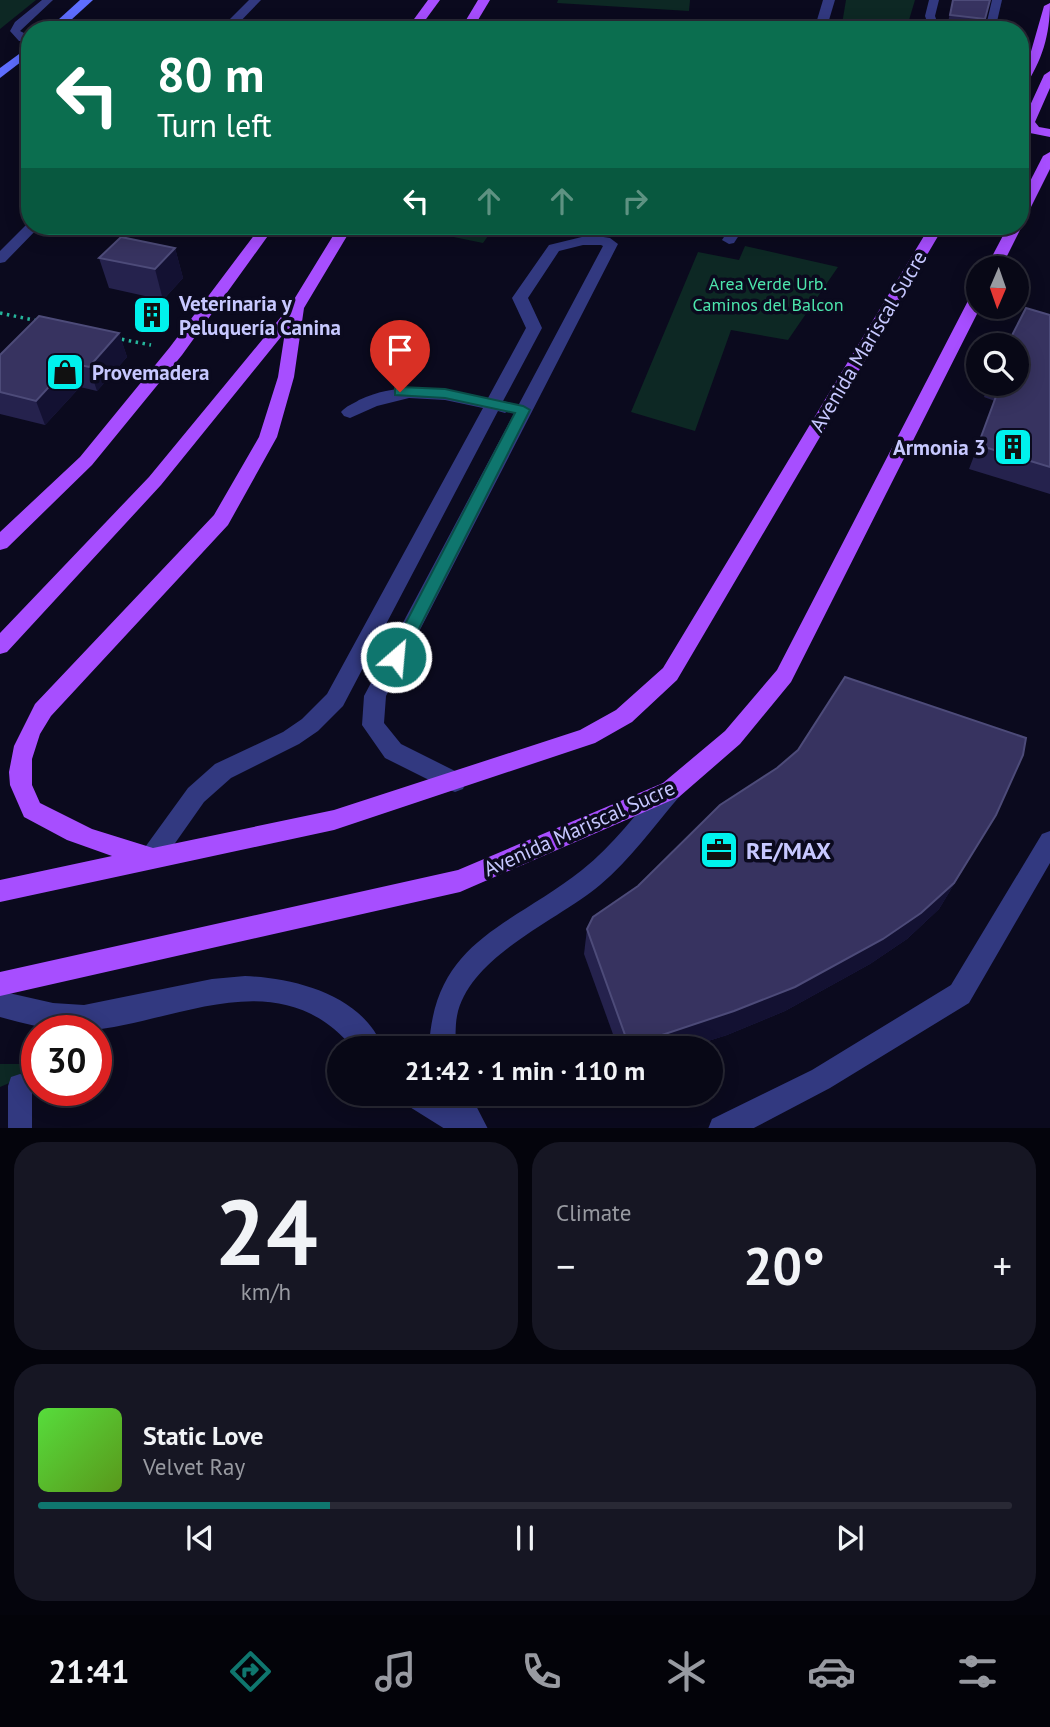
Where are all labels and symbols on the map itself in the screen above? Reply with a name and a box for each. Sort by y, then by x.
street label: Avenida Mariscal Sucre [803,246,933,436]
north arrow [966,256,1029,318]
park label: Area Verde Urb. Caminos del Balcon [692,272,844,316]
place label: Veterinaria y Peluquería Canina [178,290,341,341]
building icon: Veterinaria y Peluquería Canina [131,294,173,336]
pin [370,320,430,392]
shop icon: Provemadera [44,351,86,393]
place label: Provemadera [92,359,209,386]
building icon: Armonia 3 [992,426,1034,468]
place label: Armonia 3 [893,434,986,461]
position arrow [359,620,433,694]
street label: Avenida Mariscal Sucre [479,774,679,882]
office icon: RE/MAX [698,829,740,871]
place label: RE/MAX [746,835,831,866]
speed limit sign: 30 [21,1015,112,1106]

